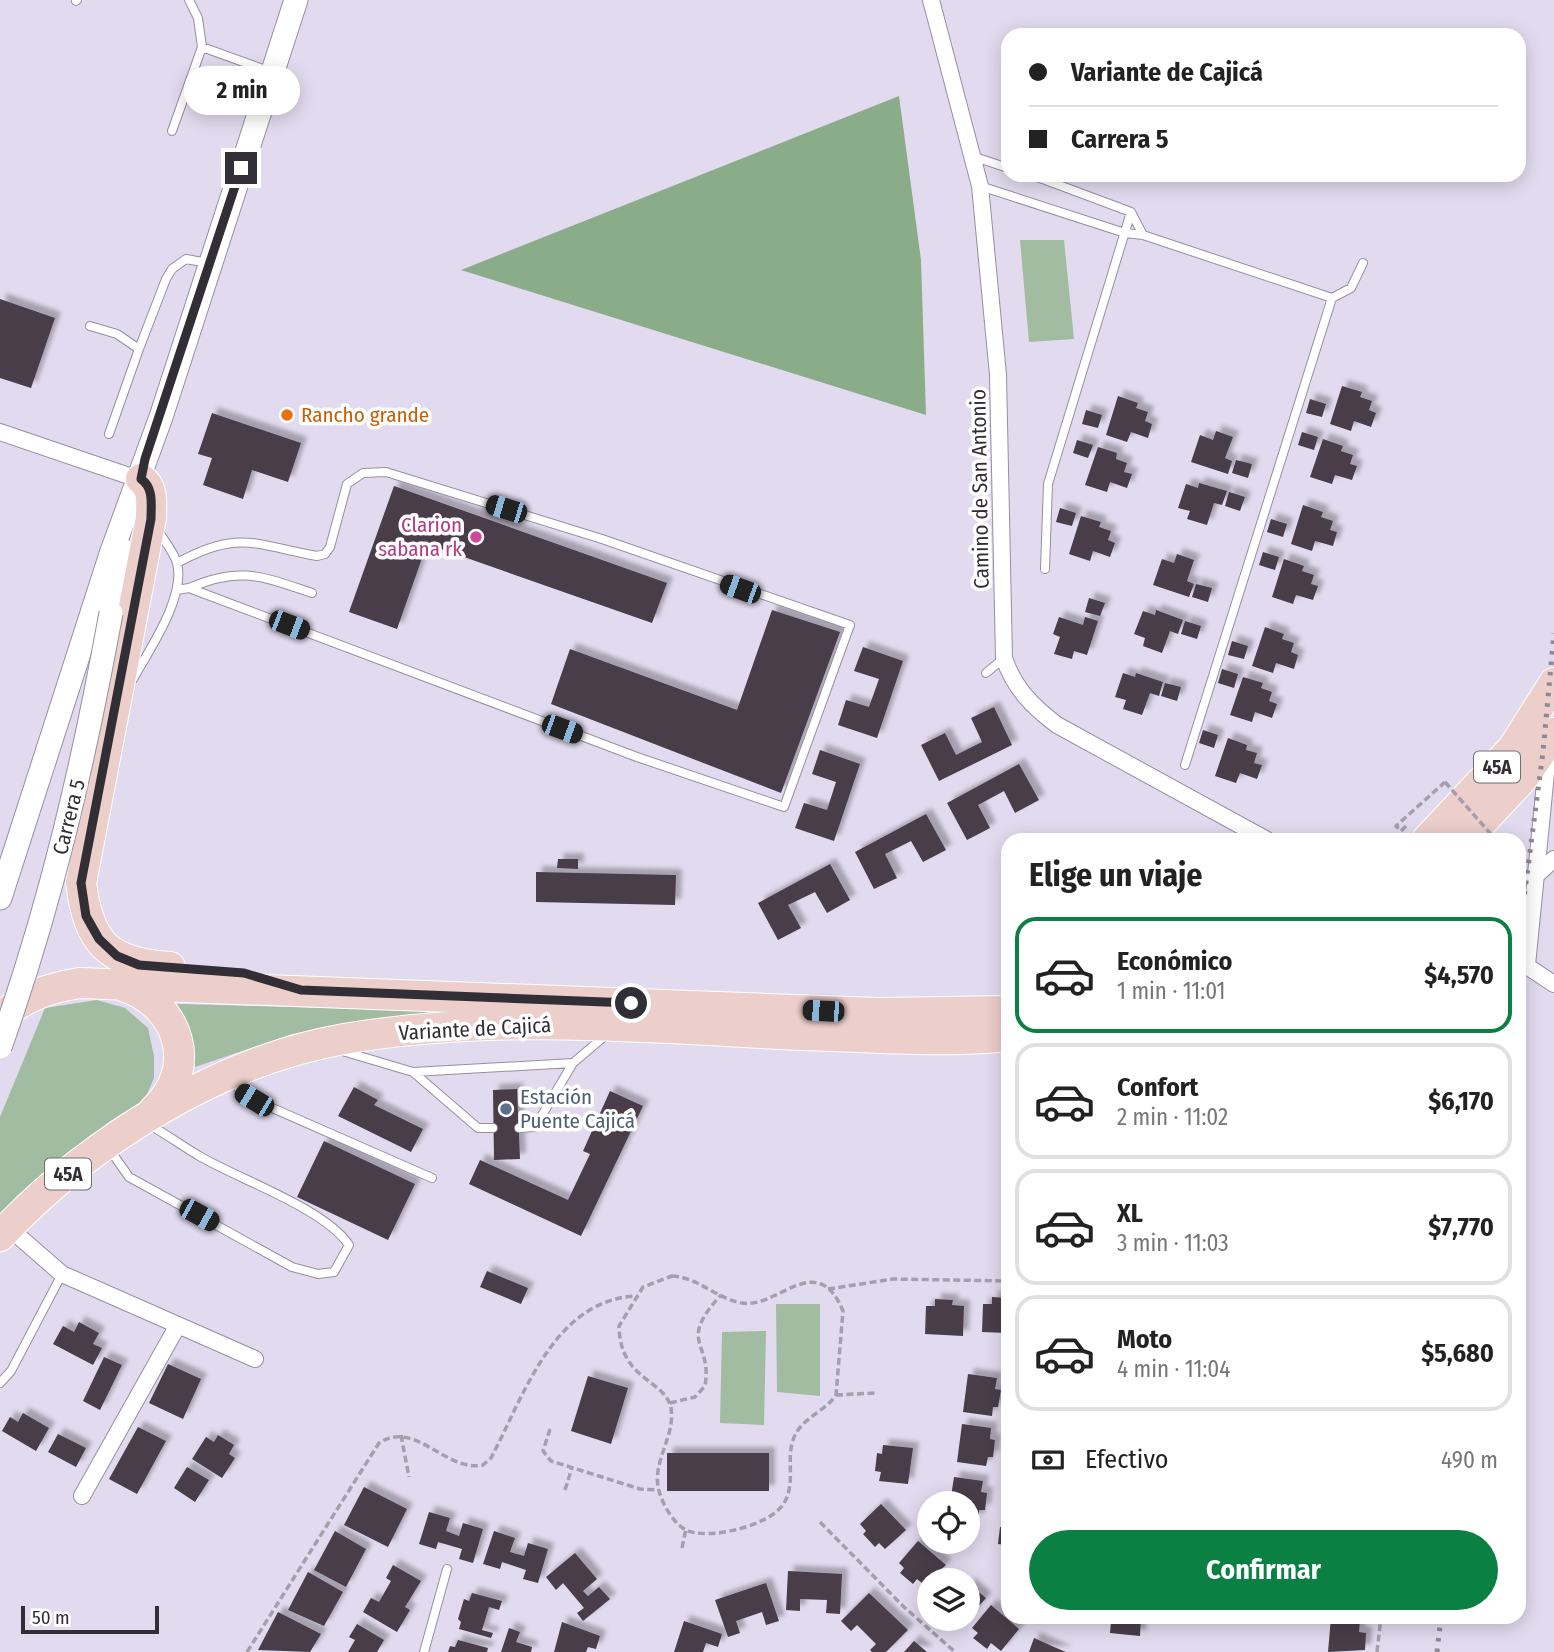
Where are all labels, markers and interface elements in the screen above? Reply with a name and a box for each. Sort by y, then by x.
text: Variante de Cajicá [1071,57,1263,88]
callout: 2 min [183,66,299,116]
text: 2 min [217,76,268,104]
text: Carrera 5 [1071,124,1169,155]
route end [225,152,257,184]
street label: Camino de San Antonio [965,389,995,589]
place label: Rancho grande [301,402,429,428]
marker: Rancho grande [279,407,295,423]
car [483,493,530,525]
place label: Clarion sabana rk [378,512,462,562]
marker: Clarion sabana rk [468,529,484,545]
car [717,572,764,606]
car [266,608,313,642]
car [539,712,586,746]
road number: 45A [1474,752,1520,782]
street label: Carrera 5 [47,777,91,857]
text: Elige un viaje [1029,856,1202,894]
icon: car [1033,944,1096,1007]
text: Económico [1117,946,1232,977]
text: $4,570 [1424,960,1494,991]
text: 1 min · 11:01 [1117,977,1226,1005]
route start [615,987,647,1019]
car [802,999,845,1023]
street label: Variante de Cajicá [398,1012,552,1046]
icon: car [1033,1070,1096,1133]
text: Confort [1117,1072,1198,1103]
car [231,1080,278,1120]
place label: Estación Puente Cajicá [520,1084,635,1134]
text: $6,170 [1428,1086,1494,1117]
marker: Estación Puente Cajicá [498,1101,514,1117]
text: 2 min · 11:02 [1117,1103,1228,1131]
road number: 45A [45,1158,91,1190]
car [176,1196,223,1234]
icon: car [1033,1196,1096,1259]
text: XL [1117,1198,1143,1229]
text: $7,770 [1428,1212,1494,1243]
text: 3 min · 11:03 [1117,1229,1229,1257]
icon: car [1033,1322,1096,1385]
text: Moto [1117,1324,1172,1355]
text: $5,680 [1421,1338,1494,1369]
text: 4 min · 11:04 [1117,1355,1230,1383]
icon: cash [1029,1441,1067,1479]
text: Efectivo [1085,1444,1169,1475]
text: 490 m [1441,1446,1498,1474]
map controls [917,1491,980,1631]
button: locate [917,1491,980,1554]
button: Confirmar [1029,1530,1498,1610]
button: layers [917,1568,980,1631]
scale bar [21,1603,159,1635]
text: 50 m [32,1606,70,1629]

